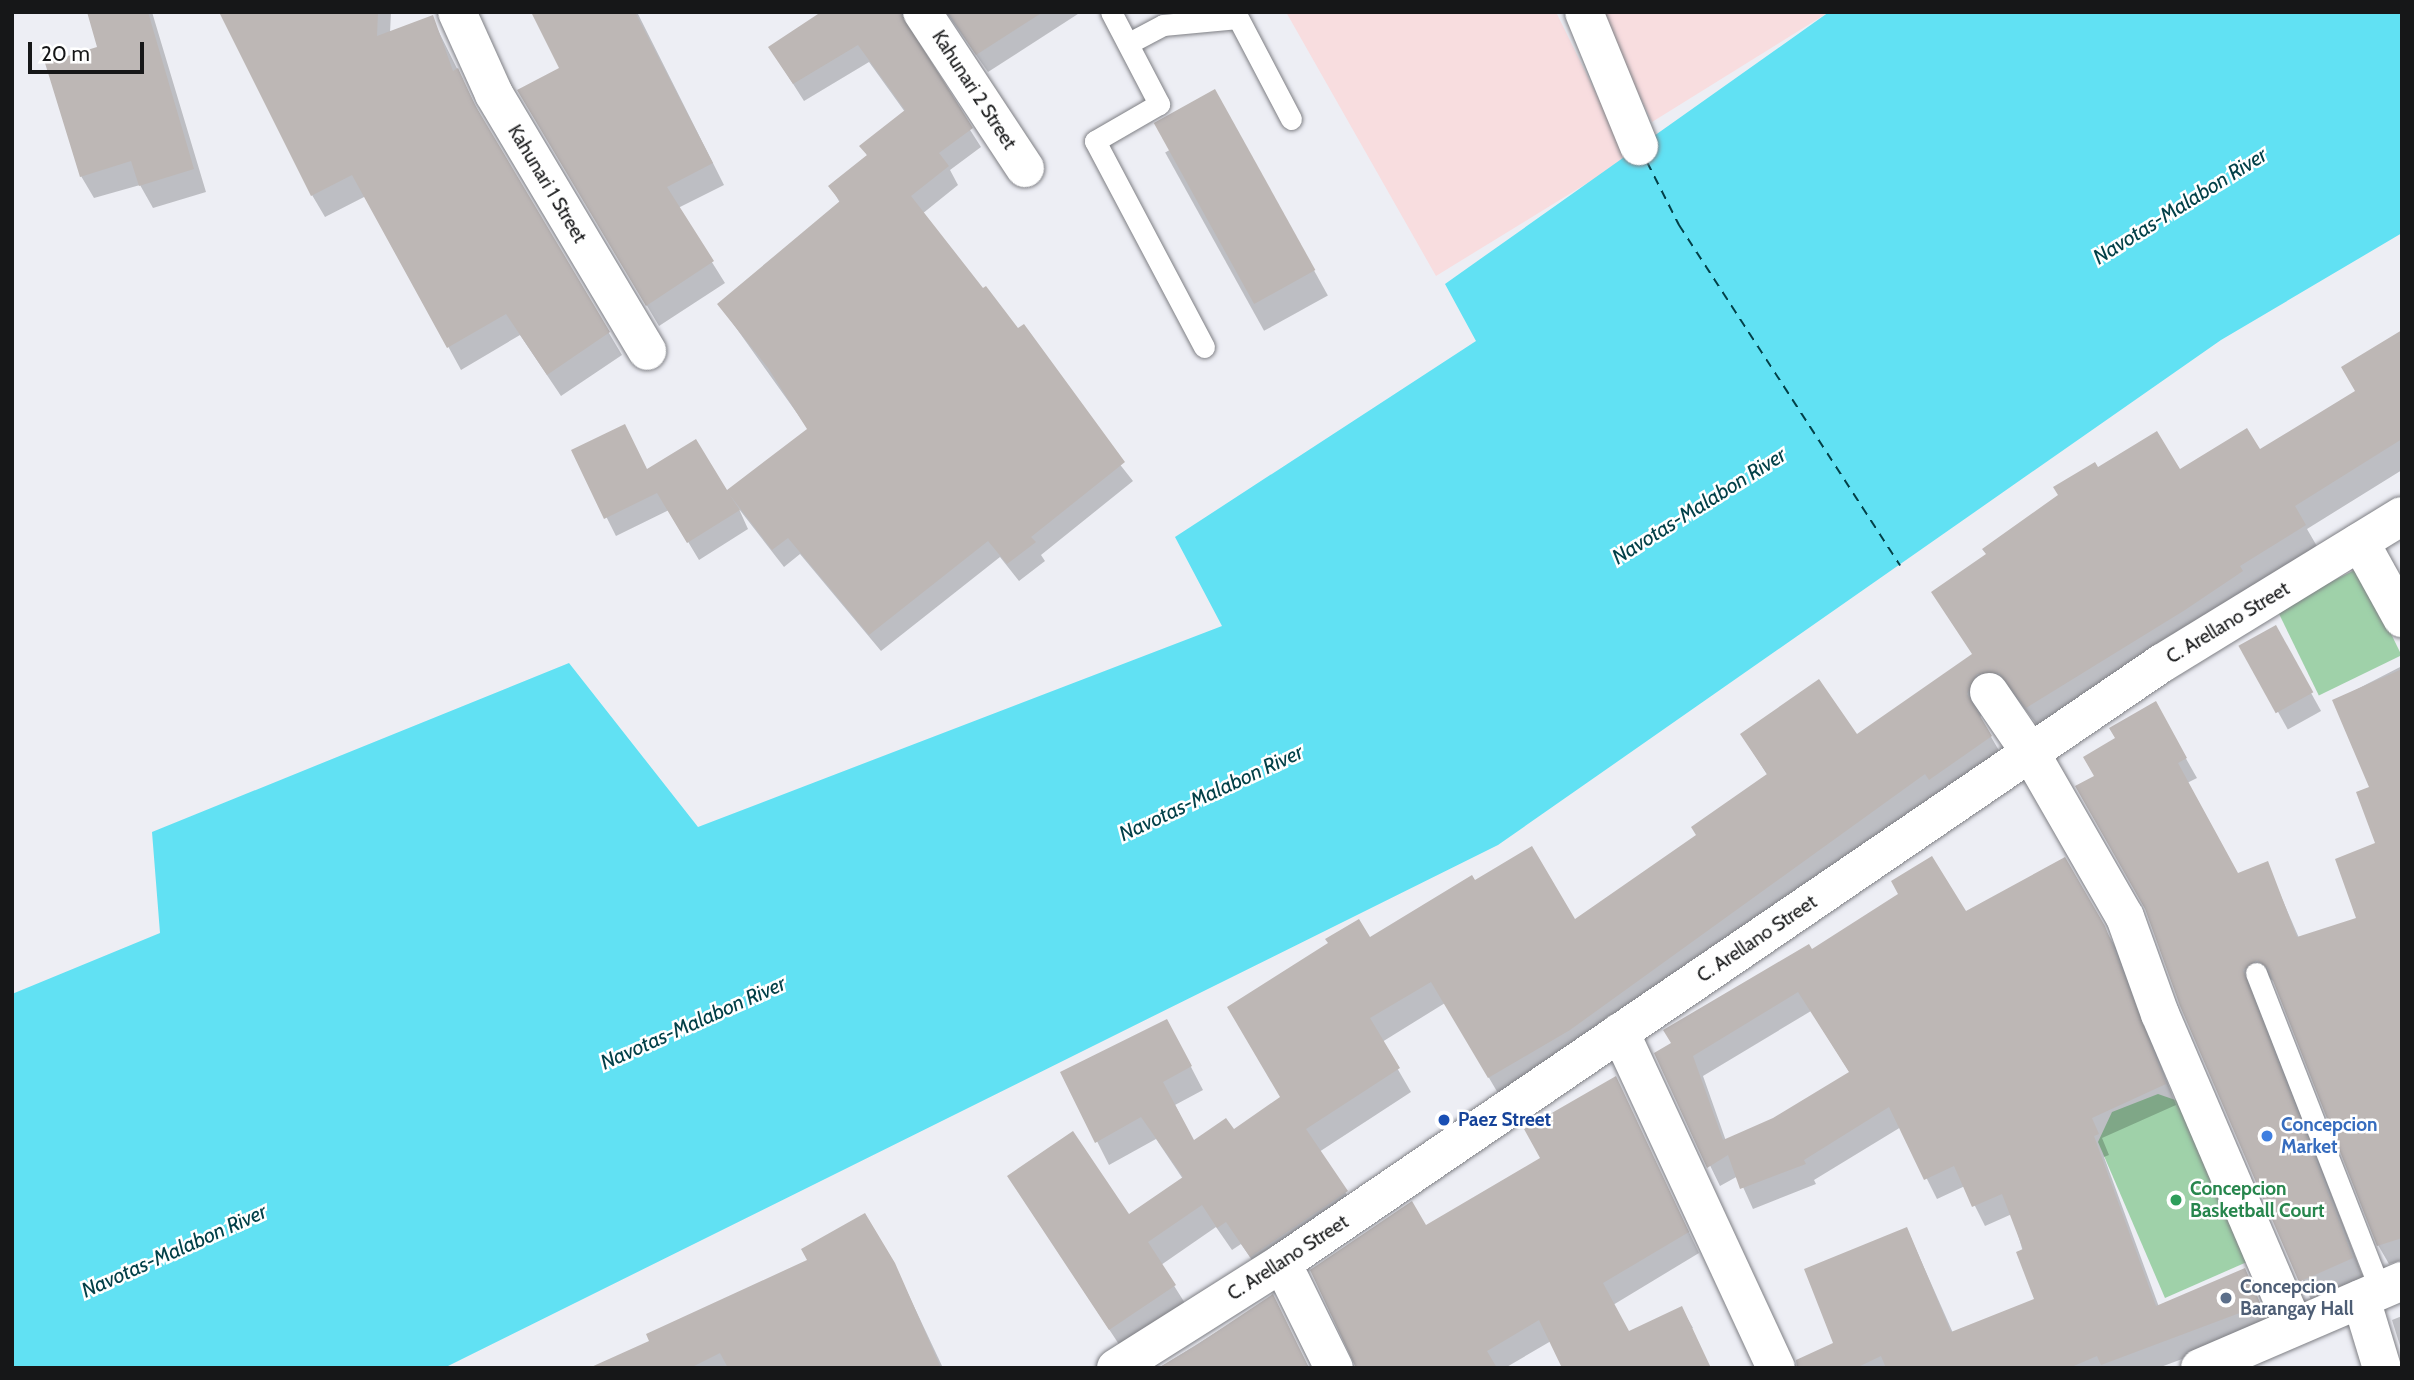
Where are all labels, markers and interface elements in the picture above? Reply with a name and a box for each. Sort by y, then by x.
street label: Kahunari 2 Street [927,26,1021,154]
scale bar [32,28,147,72]
text: 20 m [41,41,90,66]
street label: Kahunari 1 Street [503,121,591,247]
water label: Navotas-Malabon River [2088,142,2272,270]
water label: Navotas-Malabon River [1607,442,1791,570]
street label: C. Arellano Street [2162,577,2294,669]
water label: Navotas-Malabon River [1115,739,1307,847]
street label: C. Arellano Street [1693,891,1821,987]
water label: Navotas-Malabon River [596,971,790,1075]
place label: Paez Street [1458,1109,1551,1131]
marker: Paez Street [1436,1112,1452,1128]
place label: Concepcion Market [2281,1114,2377,1158]
marker: Concepcion Market [2259,1128,2275,1144]
place label: Concepcion Basketball Court [2190,1178,2325,1222]
marker: Concepcion Basketball Court [2168,1192,2184,1208]
water label: Navotas-Malabon River [77,1199,271,1303]
street label: C. Arellano Street [1223,1210,1353,1306]
place label: Concepcion Barangay Hall [2240,1276,2354,1320]
marker: Concepcion Barangay Hall [2218,1290,2234,1306]

